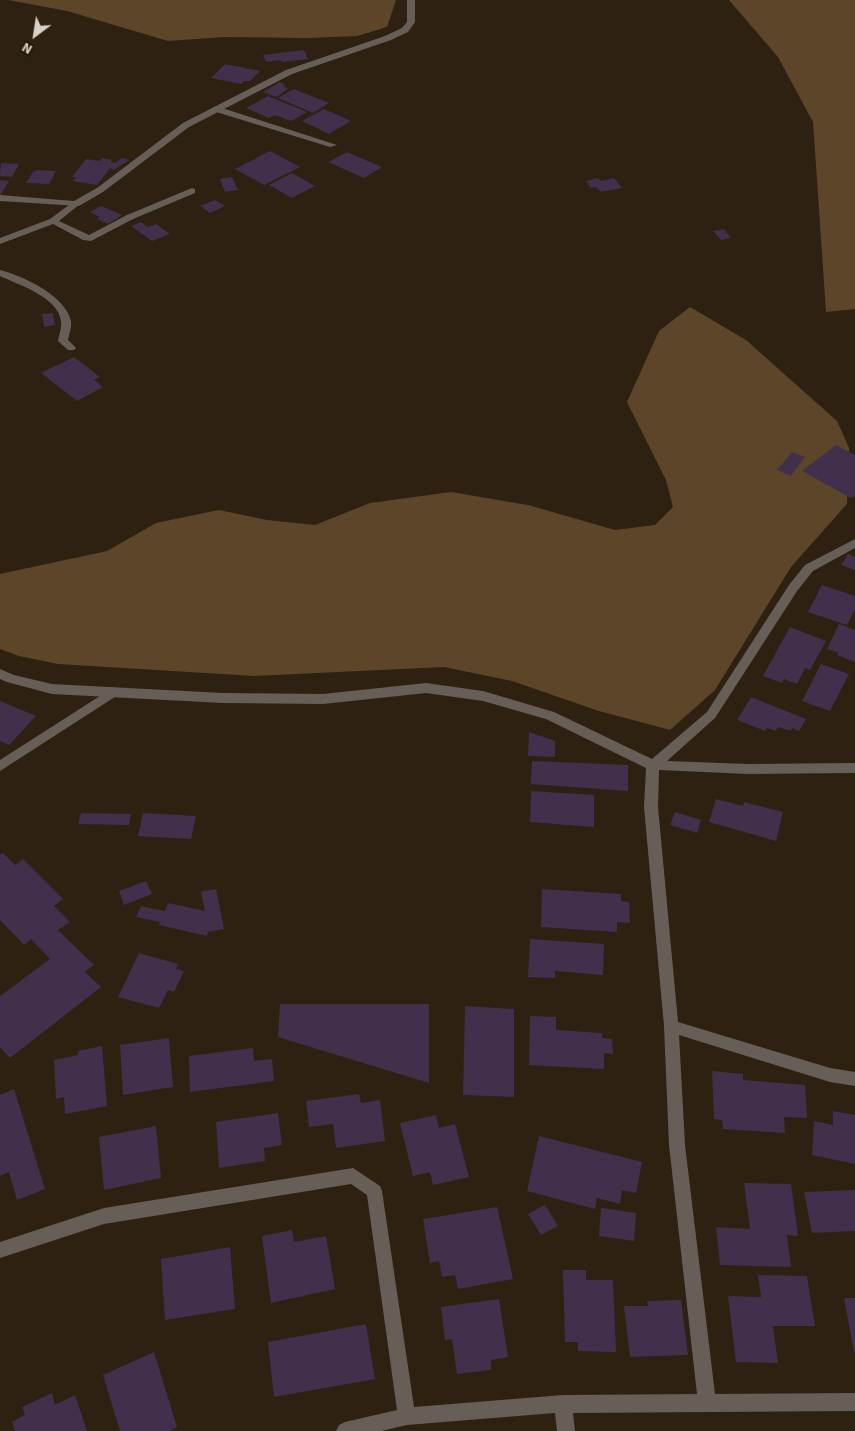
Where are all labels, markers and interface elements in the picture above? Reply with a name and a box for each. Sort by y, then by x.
north arrow [10,10,60,60]
text: N [18,37,36,59]

